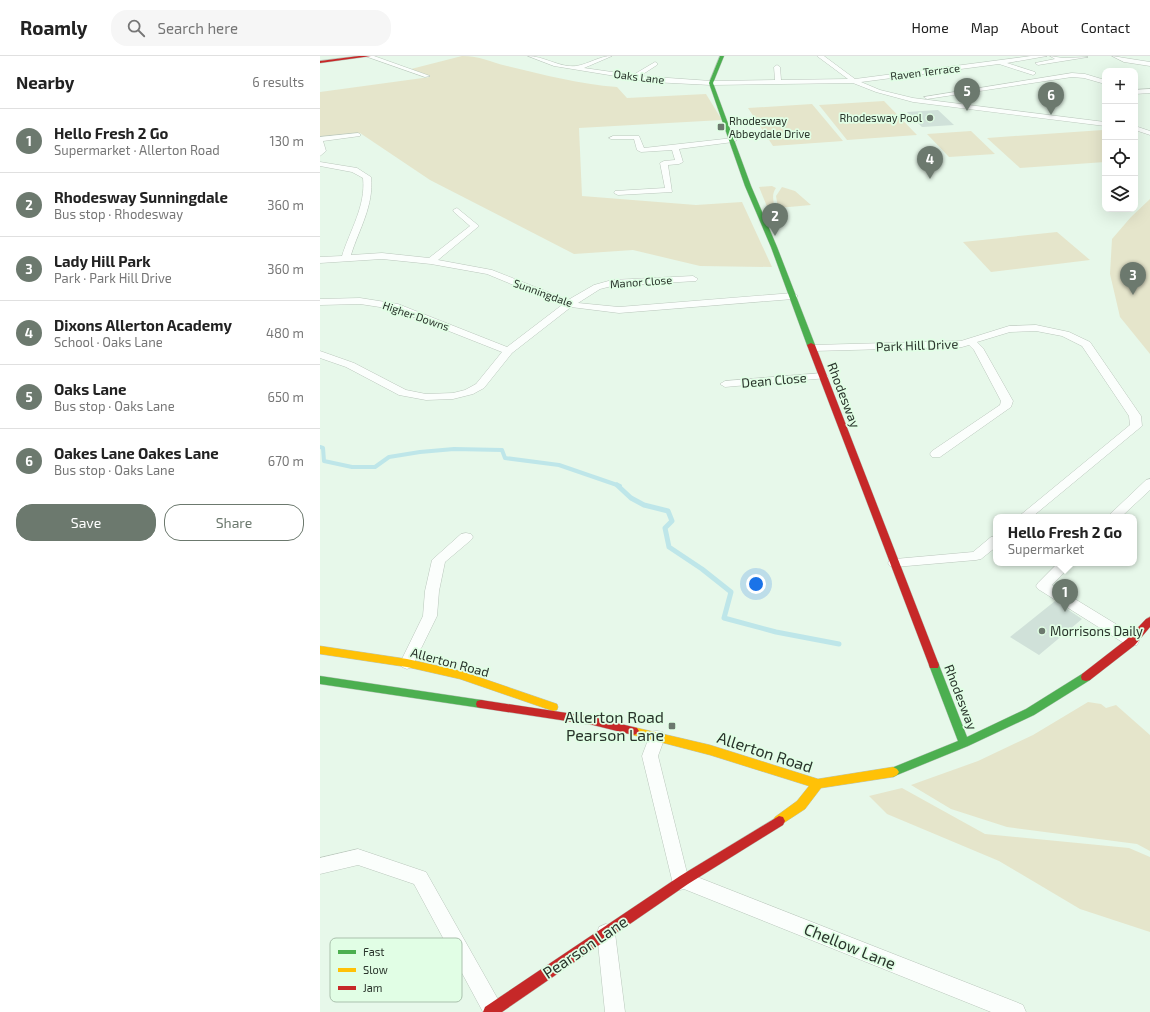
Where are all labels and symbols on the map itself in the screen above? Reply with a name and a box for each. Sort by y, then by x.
street label: Raven Terrace [889,61,961,82]
street label: Oaks Lane [613,67,665,86]
pin: 5 [954,78,980,111]
pin: 6 [1038,82,1064,115]
place label: Rhodesway Pool [839,111,923,124]
marker: Rhodesway Pool [925,113,935,123]
place label: Rhodesway Abbeydale Drive [729,114,810,140]
marker: Rhodesway Abbeydale Drive [716,122,726,132]
pin: 4 [917,146,943,179]
pin: 2 [762,203,788,236]
pin: 3 [1120,262,1146,295]
street label: Manor Close [609,273,673,290]
street label: Sunningdale [512,276,575,309]
street label: Higher Downs [381,298,452,333]
street label: Park Hill Drive [876,336,958,354]
street label: Rhodesway [824,360,864,430]
street label: Dean Close [741,369,807,391]
your location [746,574,766,594]
pin: 1 [1052,579,1078,612]
place label: Morrisons Daily [1050,623,1143,639]
marker: Morrisons Daily [1037,626,1047,636]
street label: Allerton Road [409,644,491,680]
street label: Rhodesway [941,662,981,732]
place label: Allerton Road Pearson Lane [565,707,664,744]
marker: Allerton Road Pearson Lane [667,721,677,731]
street label: Allerton Road [715,727,815,776]
street label: Pearson Lane [539,911,631,982]
street label: Chellow Lane [802,919,899,972]
legend [330,938,462,1002]
text: Fast [363,945,385,958]
text: Slow [363,963,388,976]
text: Jam [363,981,382,994]

